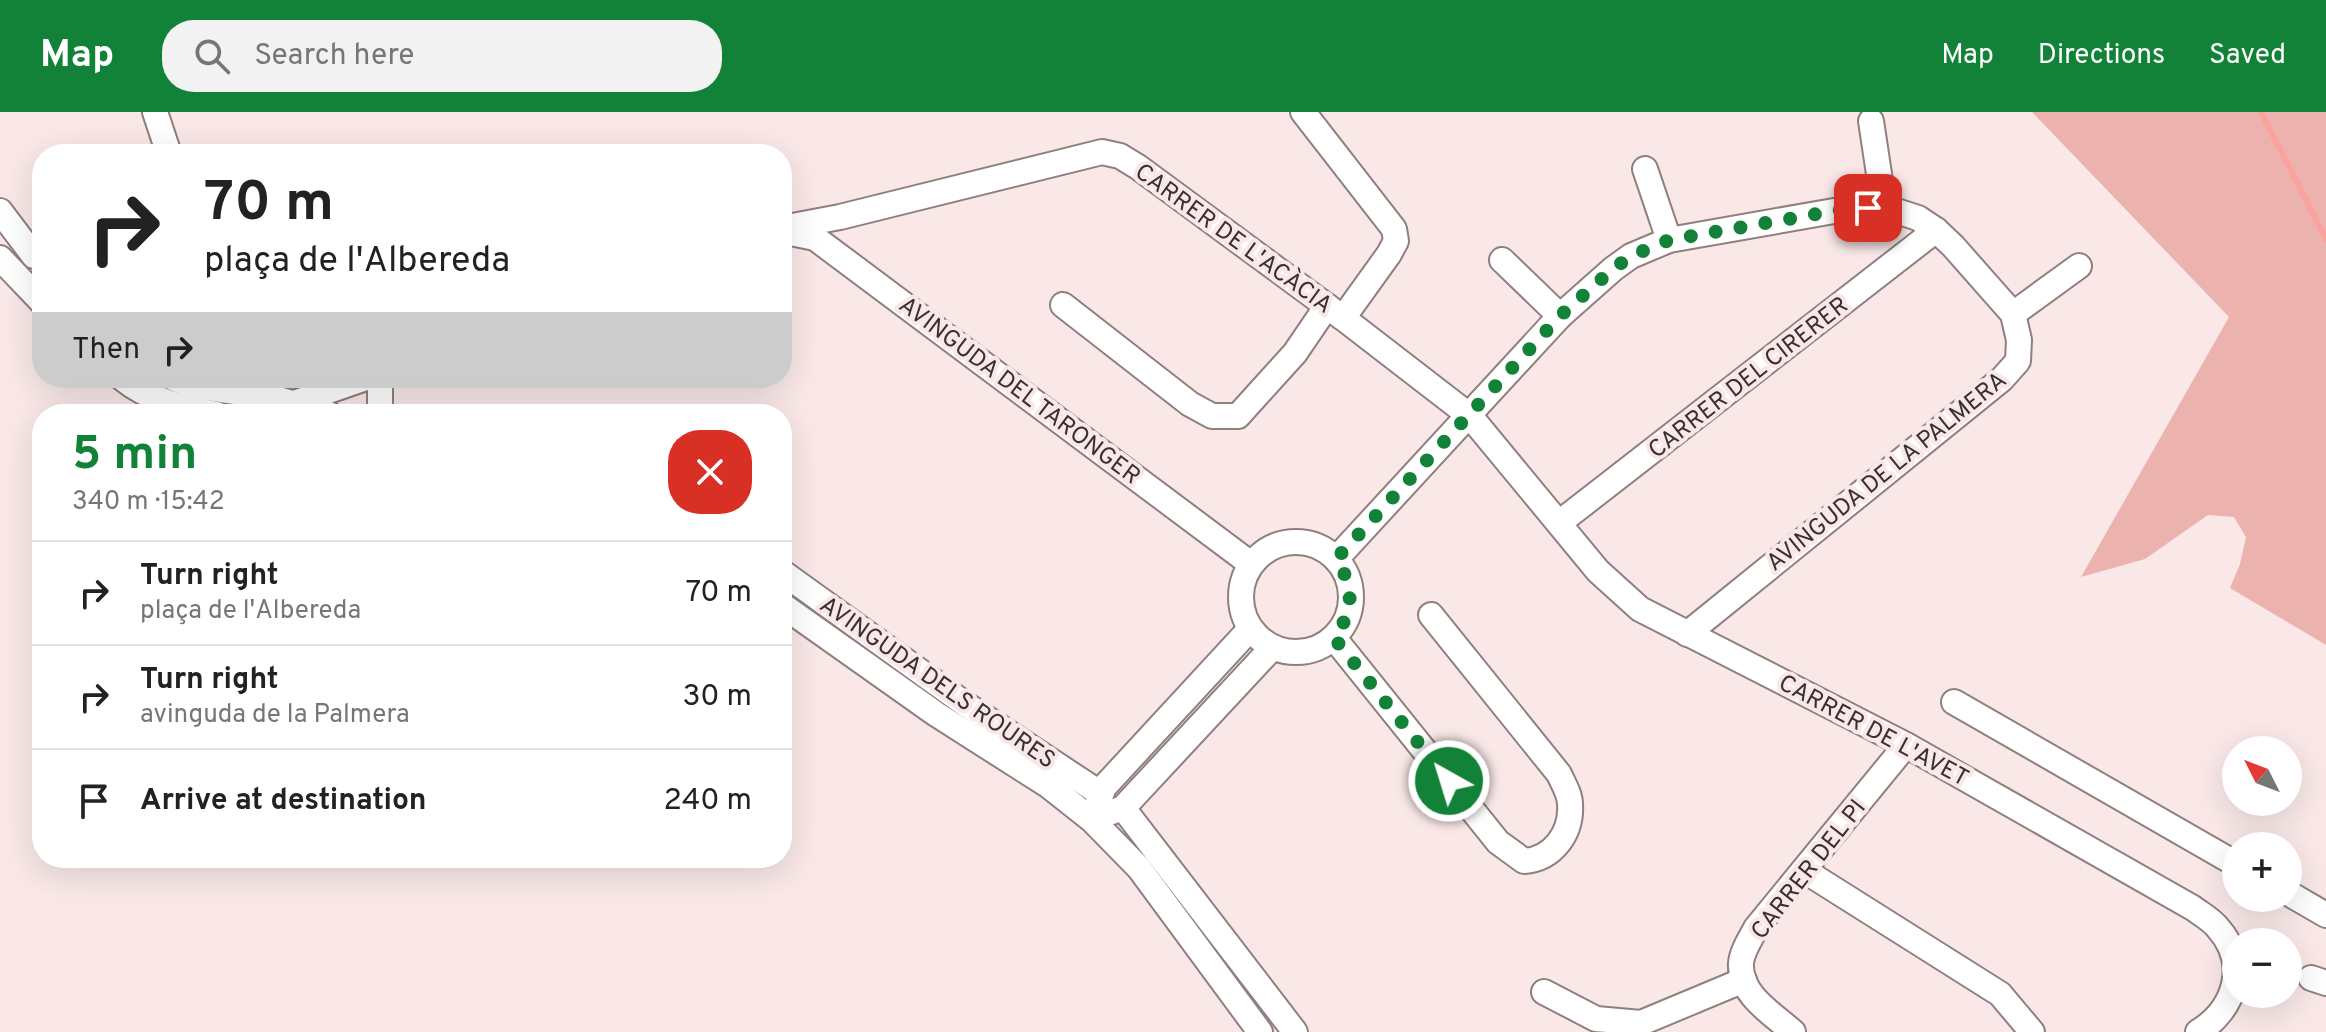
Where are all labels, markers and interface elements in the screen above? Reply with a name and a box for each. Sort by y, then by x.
search box [162,20,722,92]
text: Map [40,32,114,81]
icon: search [190,34,234,78]
text: Search here [254,38,414,75]
text: Map [1941,38,1994,74]
text: Directions [2038,38,2165,74]
text: Saved [2209,38,2286,74]
street label: CARRER DE L'ACÀCIA [1128,156,1339,321]
text: 70 m [204,170,334,240]
pin [1834,174,1902,242]
icon: right [72,176,176,280]
icon: arrive [1846,186,1890,230]
text: plaça de l'Albereda [204,239,510,285]
street label: AVINGUDA DEL TARONGER [892,291,1146,492]
street label: CARRER DEL CIRERER [1643,291,1855,466]
icon: right [156,328,200,372]
text: Then [72,332,140,369]
street label: AVINGUDA DE LA PALMERA [1761,366,2014,579]
text: 5 min [72,426,197,486]
button: close [668,430,752,514]
text: 340 m · 15:42 [72,486,225,519]
text: Turn right [140,558,278,595]
icon: right [72,571,116,615]
text: 70 m [686,575,752,612]
street label: AVINGUDA DELS ROURES [813,591,1061,776]
text: plaça de l'Albereda [140,595,361,628]
text: Turn right [140,662,278,699]
street label: CARRER DE L'AVET [1773,669,1973,795]
icon: right [72,675,116,719]
text: 30 m [683,679,752,716]
text: avinguda de la Palmera [140,699,410,732]
north arrow [2222,736,2302,816]
map controls [2222,736,2302,1008]
position arrow [1407,739,1491,823]
icon: arrive [72,779,116,823]
text: Arrive at destination [140,783,426,820]
text: 240 m [664,783,752,820]
street label: CARRER DEL PI [1746,794,1874,946]
button: + [2222,832,2302,912]
button: − [2222,928,2302,1008]

